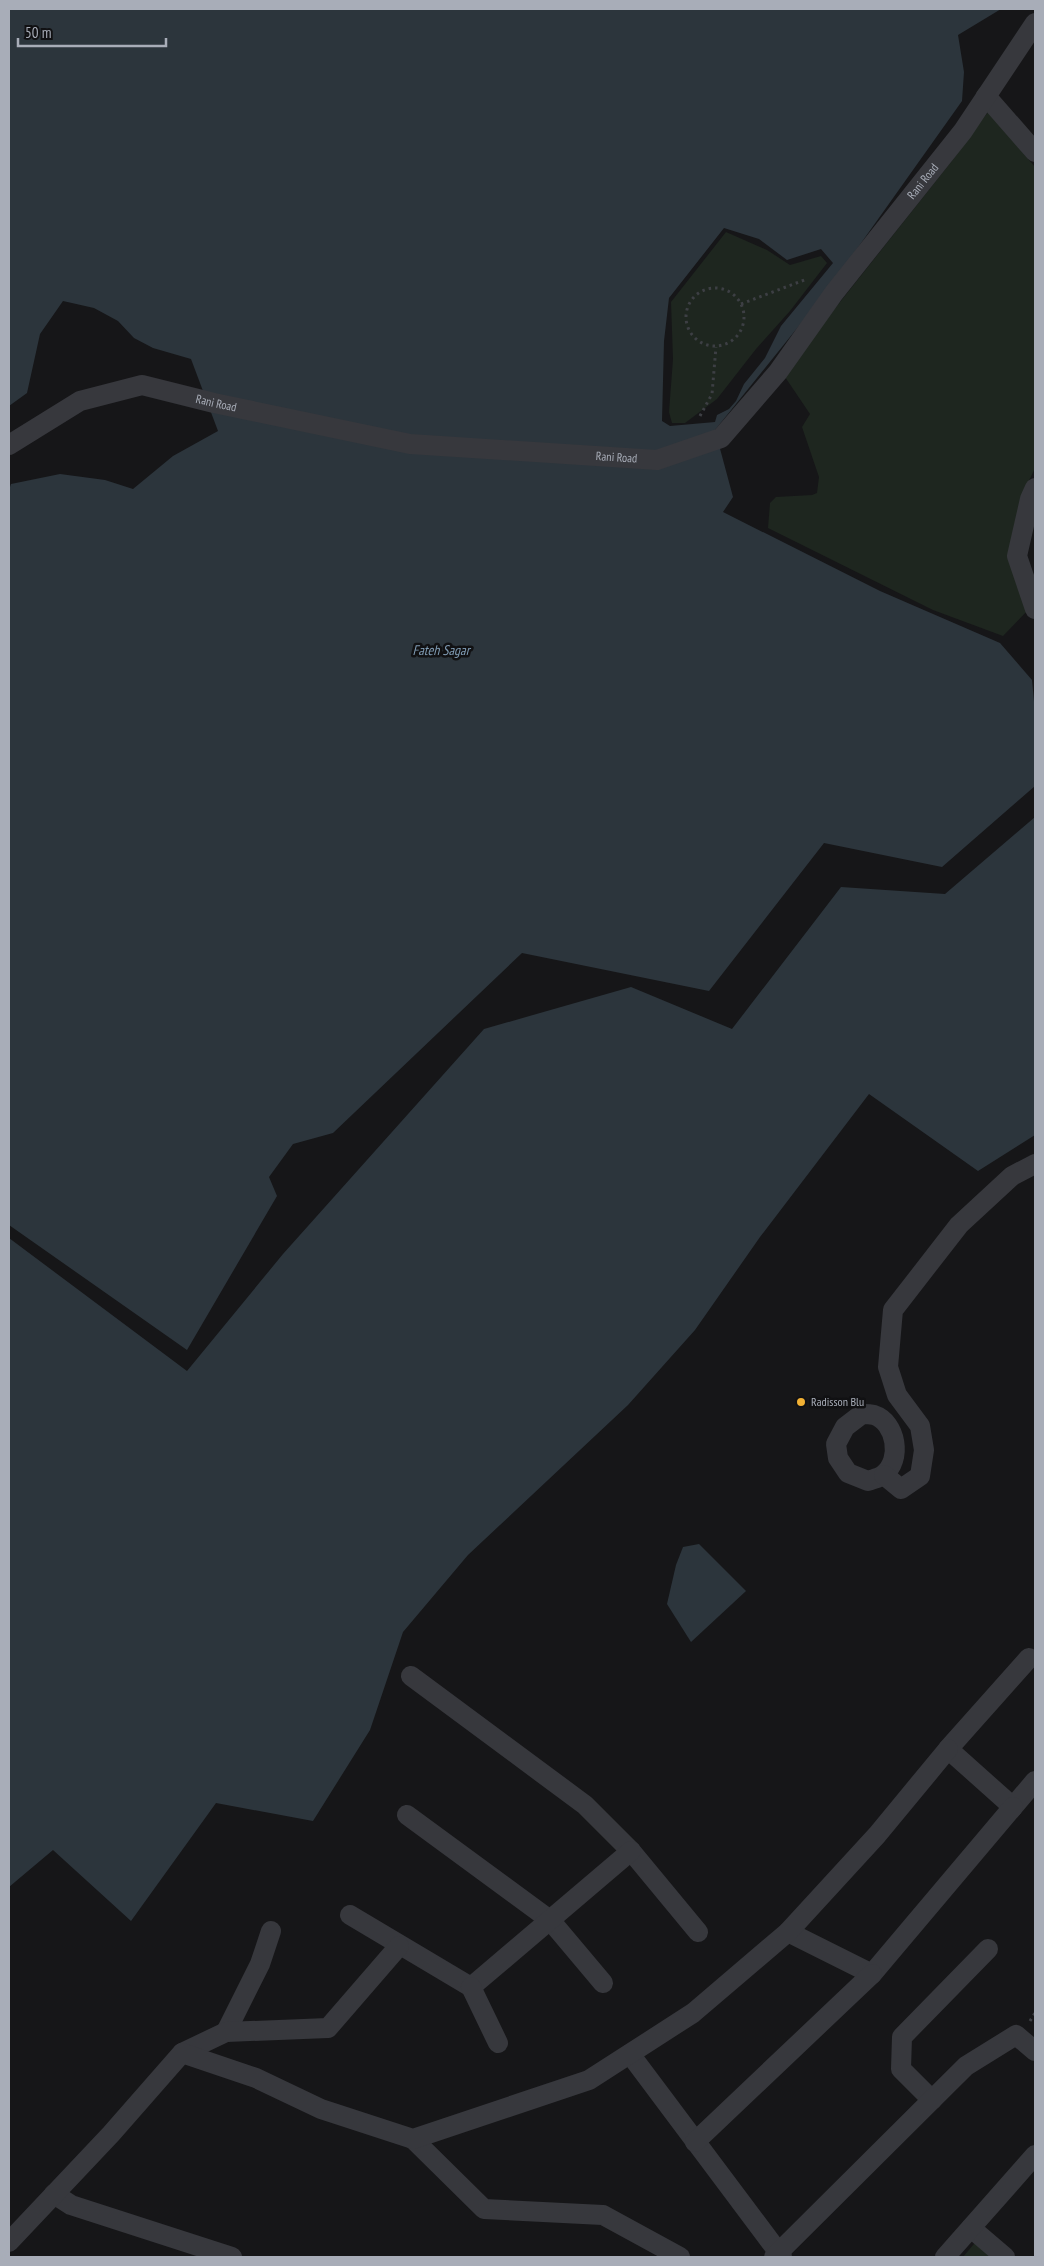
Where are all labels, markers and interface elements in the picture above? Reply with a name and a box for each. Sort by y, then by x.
scale bar [18,15,165,47]
text: 50 m [25,23,51,42]
street label: Rani Road [904,160,941,202]
street label: Rani Road [194,391,238,415]
street label: Rani Road [595,448,638,466]
water label: Fateh Sagar [412,641,472,659]
place label: Radisson Blu [811,1394,864,1409]
marker: Radisson Blu [795,1396,807,1408]

